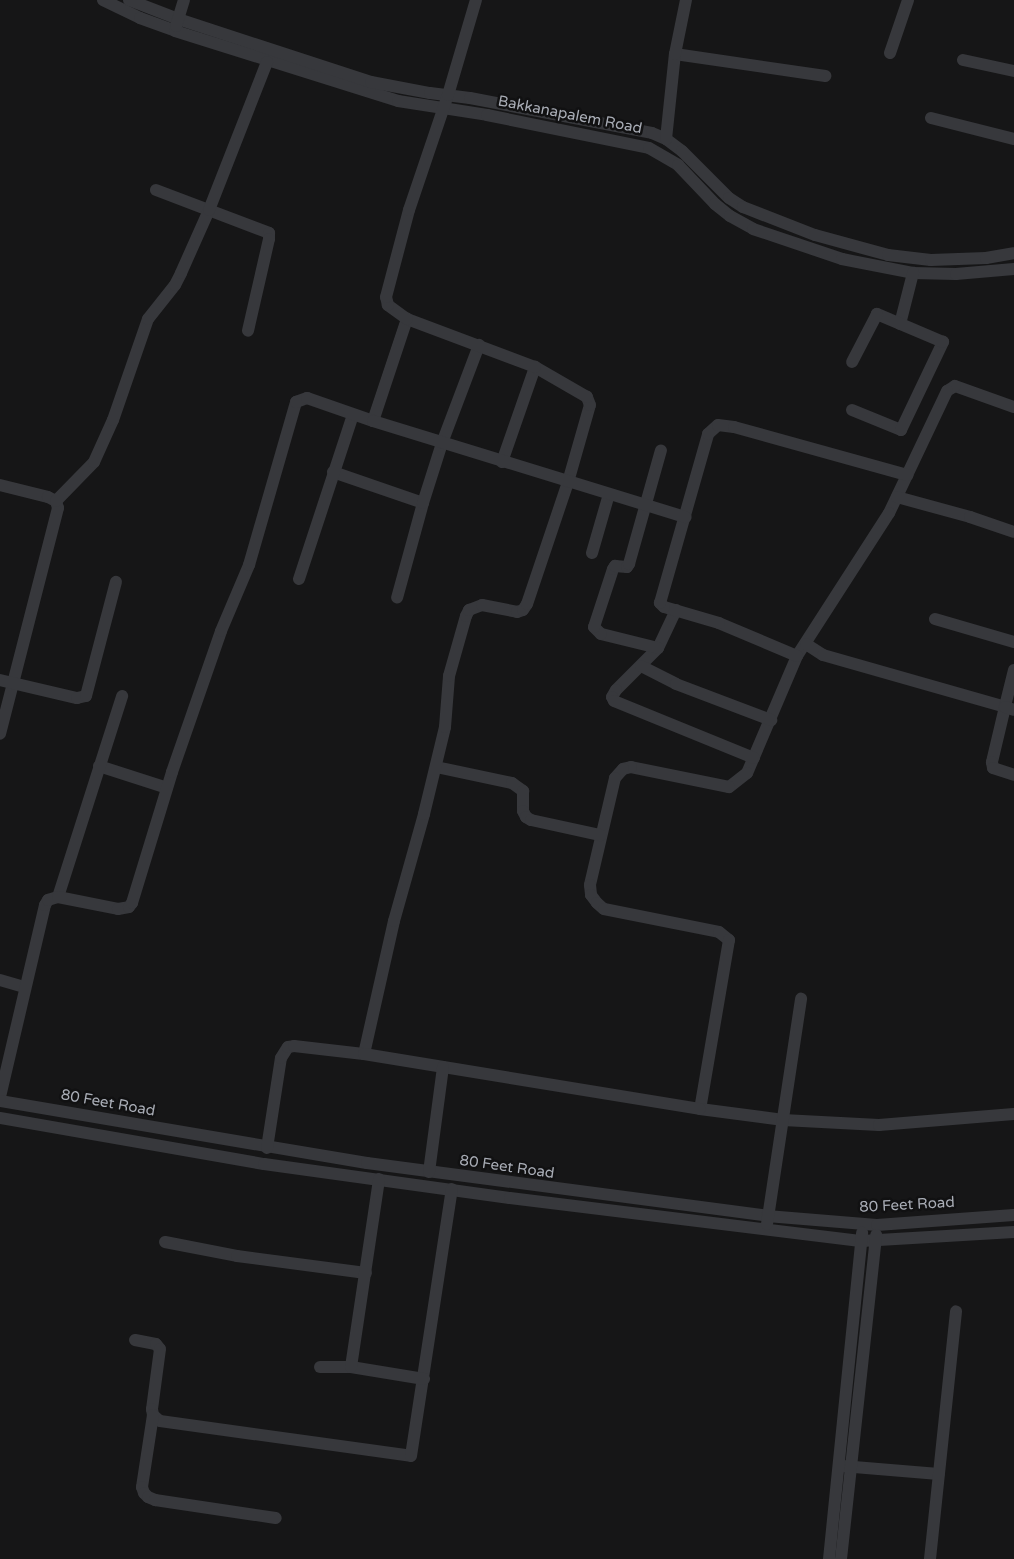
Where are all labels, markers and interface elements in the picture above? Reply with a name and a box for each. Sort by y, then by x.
street label: Bakkanapalem Road [496,92,644,138]
street label: 80 Feet Road [59,1086,157,1120]
street label: 80 Feet Road [458,1151,556,1183]
street label: 80 Feet Road [859,1194,955,1216]

